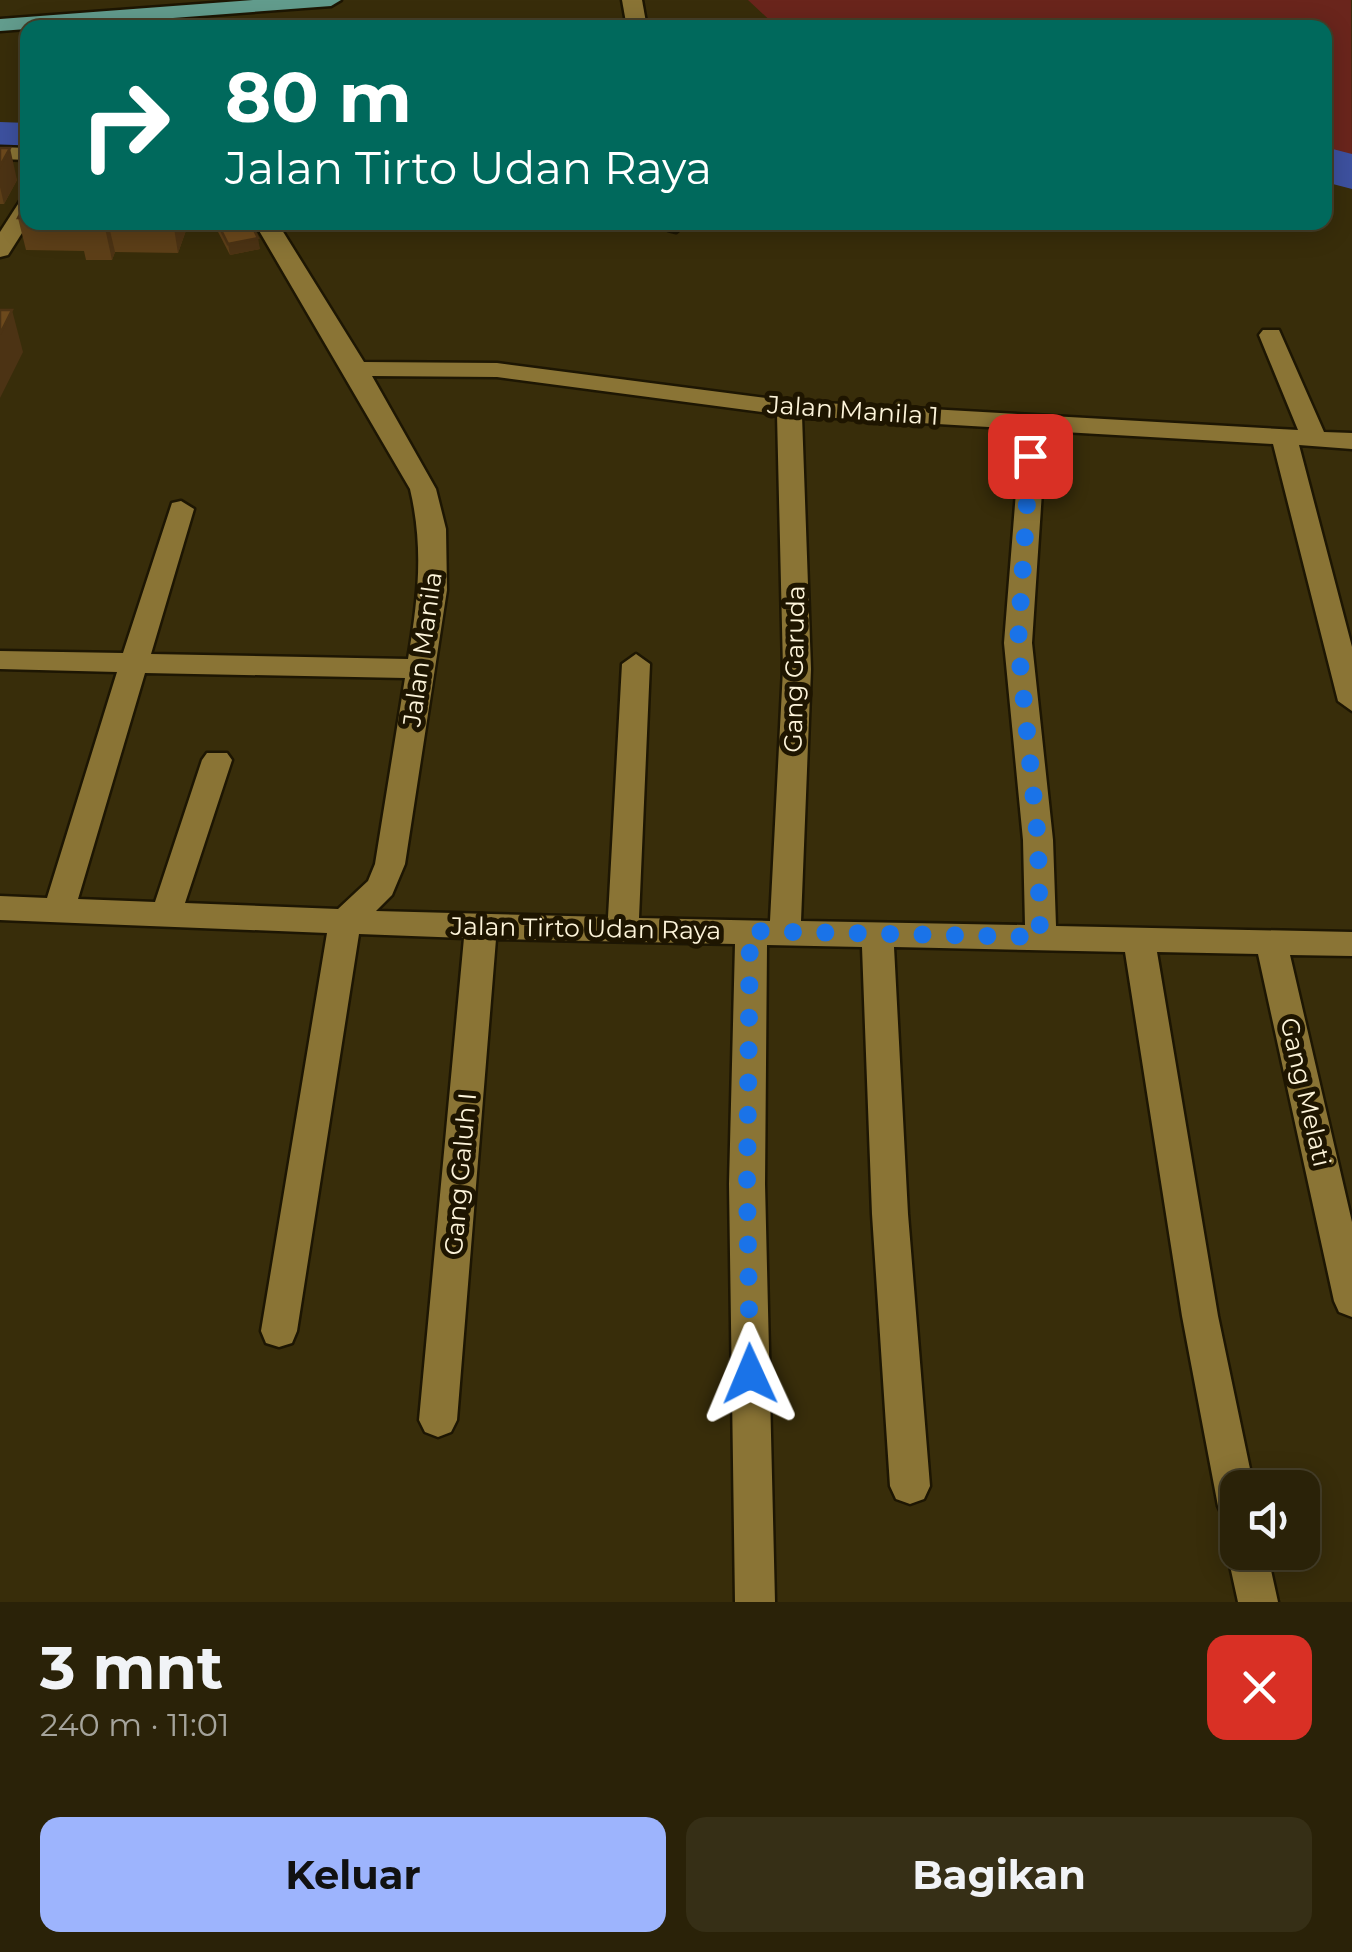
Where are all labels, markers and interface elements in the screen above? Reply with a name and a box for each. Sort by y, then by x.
text: 80 m [225,54,412,140]
icon: right [60,60,190,190]
text: Jalan Tirto Udan Raya [225,140,712,195]
street label: Jalan Manila 1 [765,389,940,431]
pin [988,414,1073,499]
icon: arrive [1003,429,1058,484]
street label: Jalan Manila [396,570,448,729]
street label: Gang Garuda [778,585,810,753]
street label: Jalan Tirto Udan Raya [449,911,722,945]
street label: Gang Melati [1274,1015,1338,1169]
street label: Gang Galuh I [438,1091,482,1257]
position arrow [698,1322,802,1426]
map controls [1220,1470,1320,1570]
button: sound [1220,1470,1320,1570]
text: 3 mnt [40,1631,223,1704]
button: close [1207,1635,1312,1740]
text: 240 m · 11:01 [40,1705,230,1744]
button: Keluar [40,1817,666,1932]
button: Bagikan [686,1817,1312,1932]

